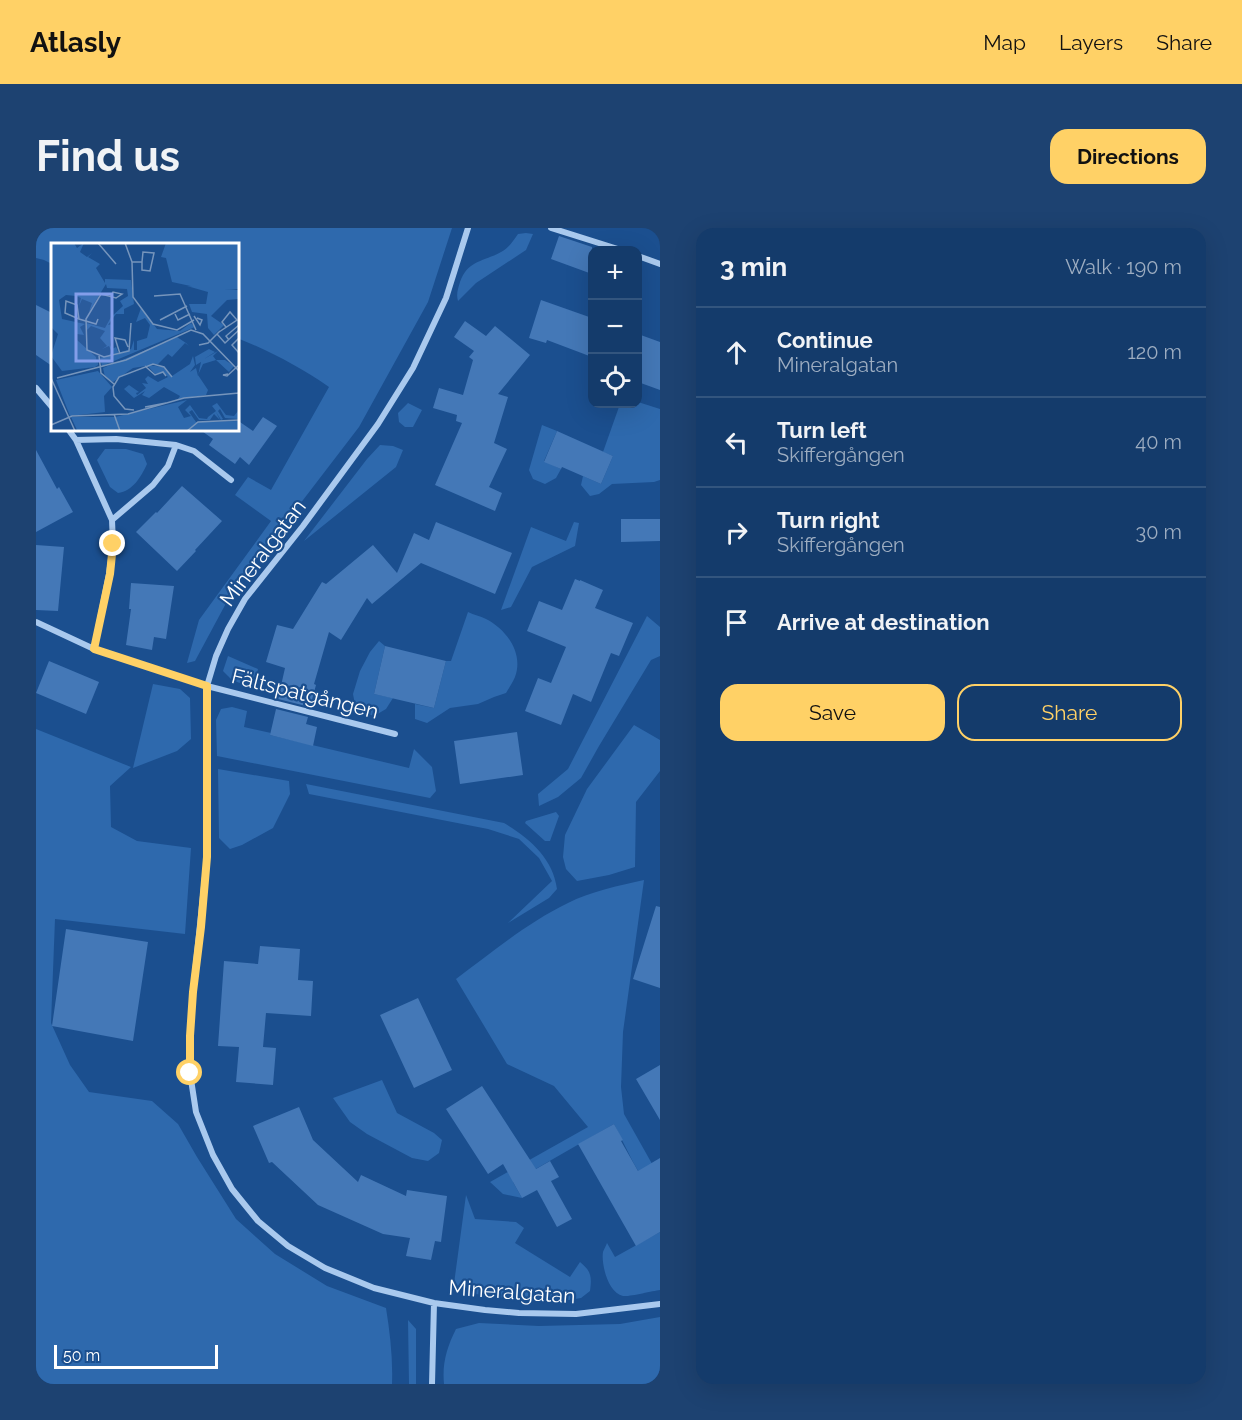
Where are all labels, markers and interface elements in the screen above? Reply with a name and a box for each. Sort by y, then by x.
text: Atlasly [30,26,121,59]
text: Map [983,30,1026,55]
text: Layers [1059,30,1123,55]
text: Share [1156,30,1212,55]
button: Directions [1050,129,1206,184]
text: Find us [36,132,180,181]
inset map [51,243,238,430]
map controls [588,246,642,408]
button: + [588,246,642,300]
text: 3 min [720,252,787,282]
text: Walk · 190 m [1065,255,1182,279]
button: − [588,300,642,354]
text: Continue [777,327,873,353]
icon: ahead [720,336,753,369]
text: 120 m [1127,340,1182,364]
text: Mineralgatan [777,353,898,377]
button: locate [588,354,642,408]
text: Turn left [777,417,867,443]
icon: left [720,426,753,459]
text: 40 m [1135,430,1182,454]
text: Skiffergången [777,443,905,467]
street label: Mineralgatan [214,494,311,611]
text: Turn right [777,507,880,533]
icon: right [720,516,753,549]
text: 30 m [1136,520,1182,544]
route end [99,530,125,556]
text: Skiffergången [777,533,905,557]
icon: arrive [720,606,753,639]
text: Arrive at destination [777,609,990,635]
street label: Fältspatgången [229,663,381,724]
button: Save [720,684,945,741]
button: Share [957,684,1182,741]
route start [176,1059,202,1085]
street label: Mineralgatan [448,1275,576,1308]
scale bar [54,1342,218,1370]
text: 50 m [63,1346,100,1365]

